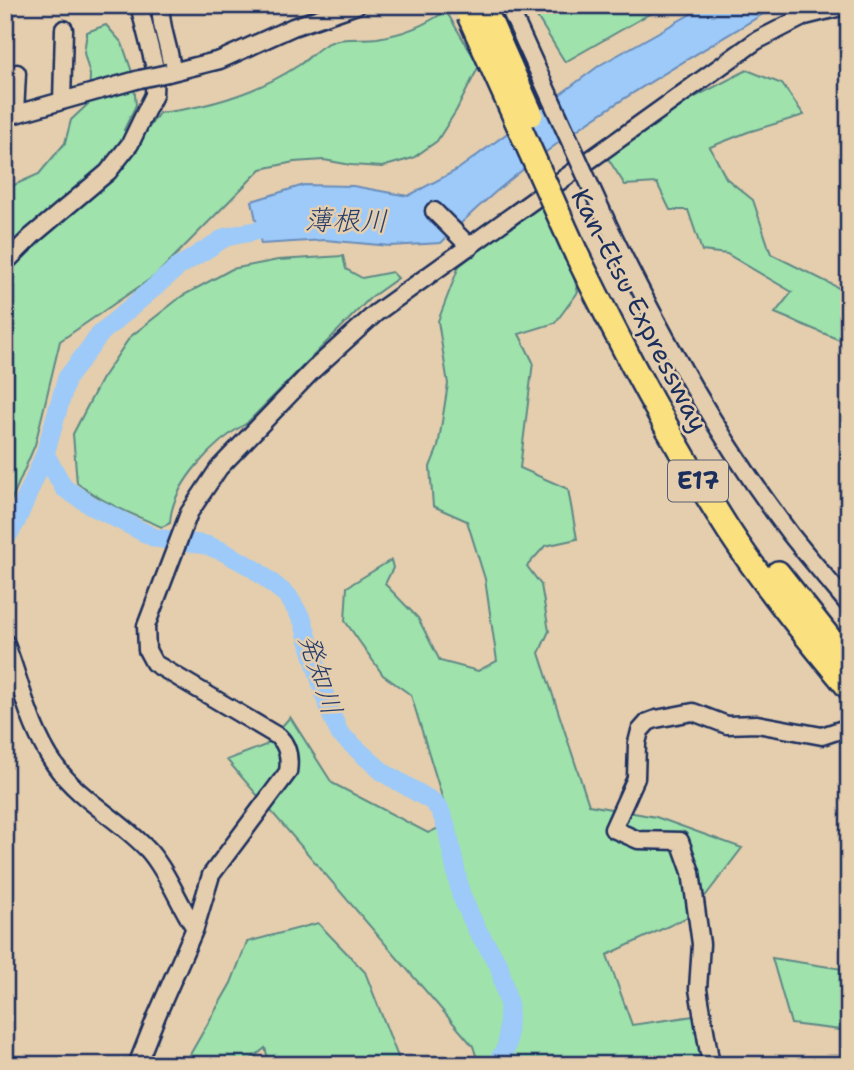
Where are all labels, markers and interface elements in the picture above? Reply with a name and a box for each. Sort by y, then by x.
street label: Kan-Etsu Expressway [563,182,717,438]
water label: 薄根川 [304,200,388,240]
road number: E17 [668,460,728,502]
water label: 発知川 [290,628,352,720]

